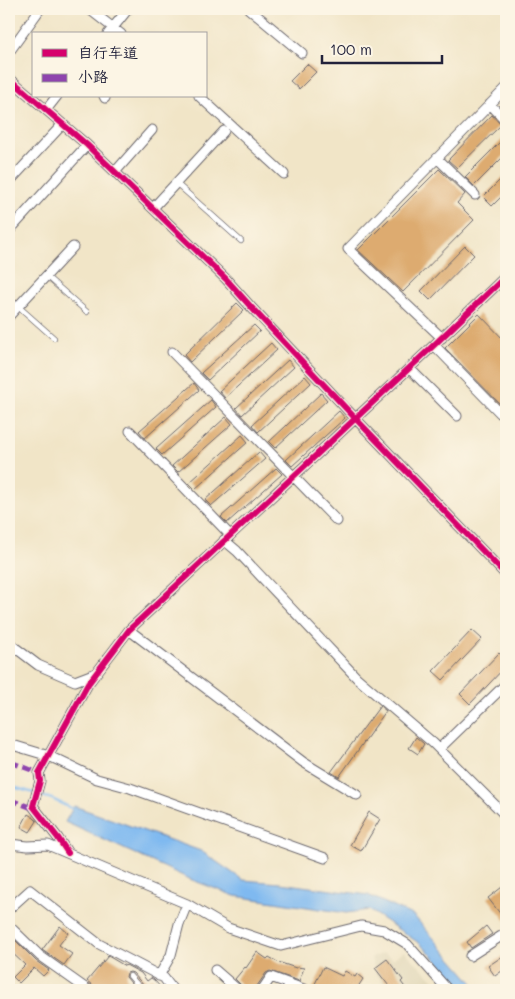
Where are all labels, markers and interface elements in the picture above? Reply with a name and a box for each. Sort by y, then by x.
legend [32,32,208,98]
scale bar [322,32,442,64]
text: 100 m [330,39,372,59]
text: 自行车道 [78,42,138,62]
text: 小路 [78,66,108,86]

